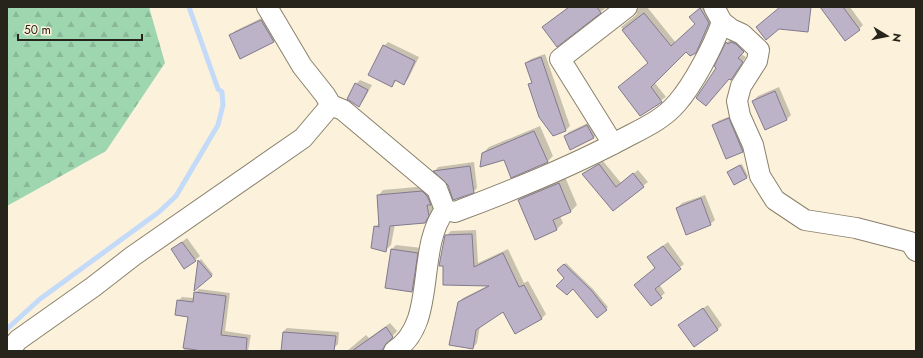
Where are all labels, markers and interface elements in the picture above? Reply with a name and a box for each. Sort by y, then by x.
scale bar [18,16,142,42]
north arrow [867,16,907,56]
text: 50 m [24,21,51,39]
text: N [888,32,905,43]

